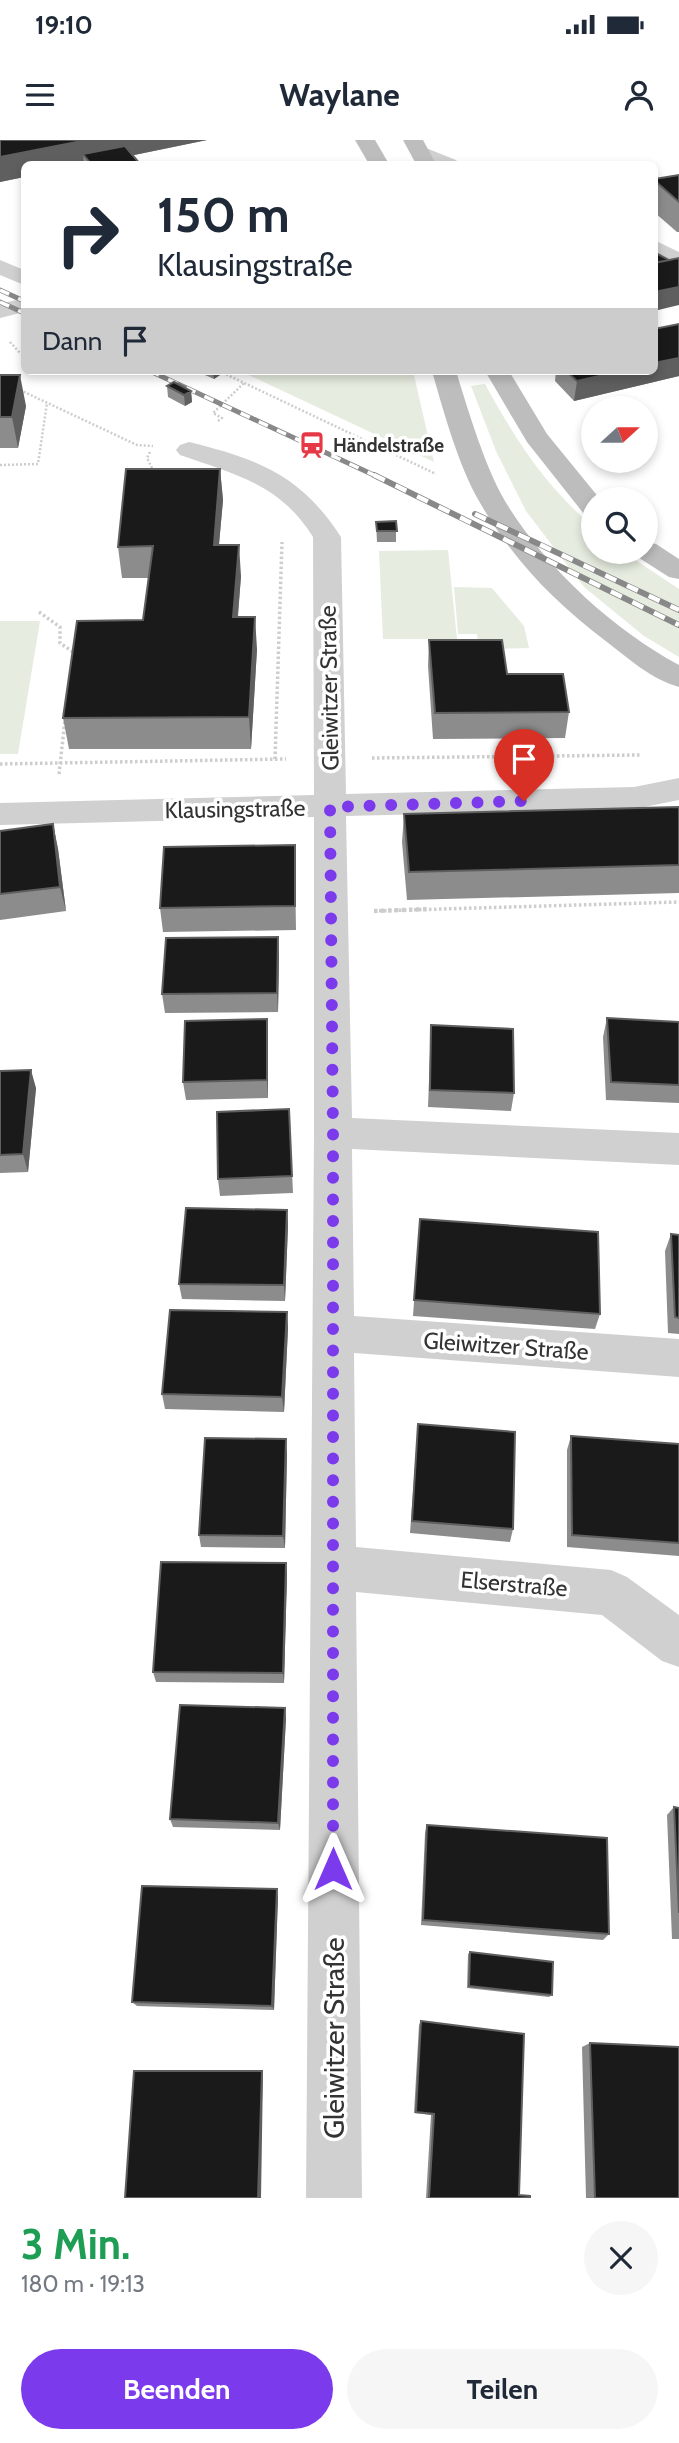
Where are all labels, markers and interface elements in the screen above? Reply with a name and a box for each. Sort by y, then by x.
text: 19:10 [35,9,93,41]
text: Waylane [279,75,400,114]
icon: menu [21,76,59,114]
icon: person [620,76,658,114]
text: 150 m [157,185,290,244]
icon: right [42,189,133,280]
text: Klausingstraße [157,245,353,284]
icon: arrive [116,322,154,360]
text: Dann [42,325,102,357]
north arrow [581,396,658,472]
map controls [581,396,658,564]
station icon: Händelstraße [297,430,327,460]
place label: Händelstraße [333,434,444,457]
button: search [581,487,658,564]
street label: Gleiwitzer Straße [314,605,344,771]
pin [494,729,554,801]
icon: arrive [505,740,543,778]
street label: Klausingstraße [164,794,306,824]
street label: Gleiwitzer Straße [423,1326,590,1366]
street label: Elserstraße [459,1565,569,1603]
position arrow [296,1832,370,1906]
street label: Gleiwitzer Straße [317,1937,351,2139]
text: 3 Min. [21,2218,130,2270]
button: close [584,2221,658,2295]
text: 180 m · 19:13 [21,2270,145,2298]
button: Beenden [21,2349,333,2429]
button: Teilen [347,2349,658,2429]

